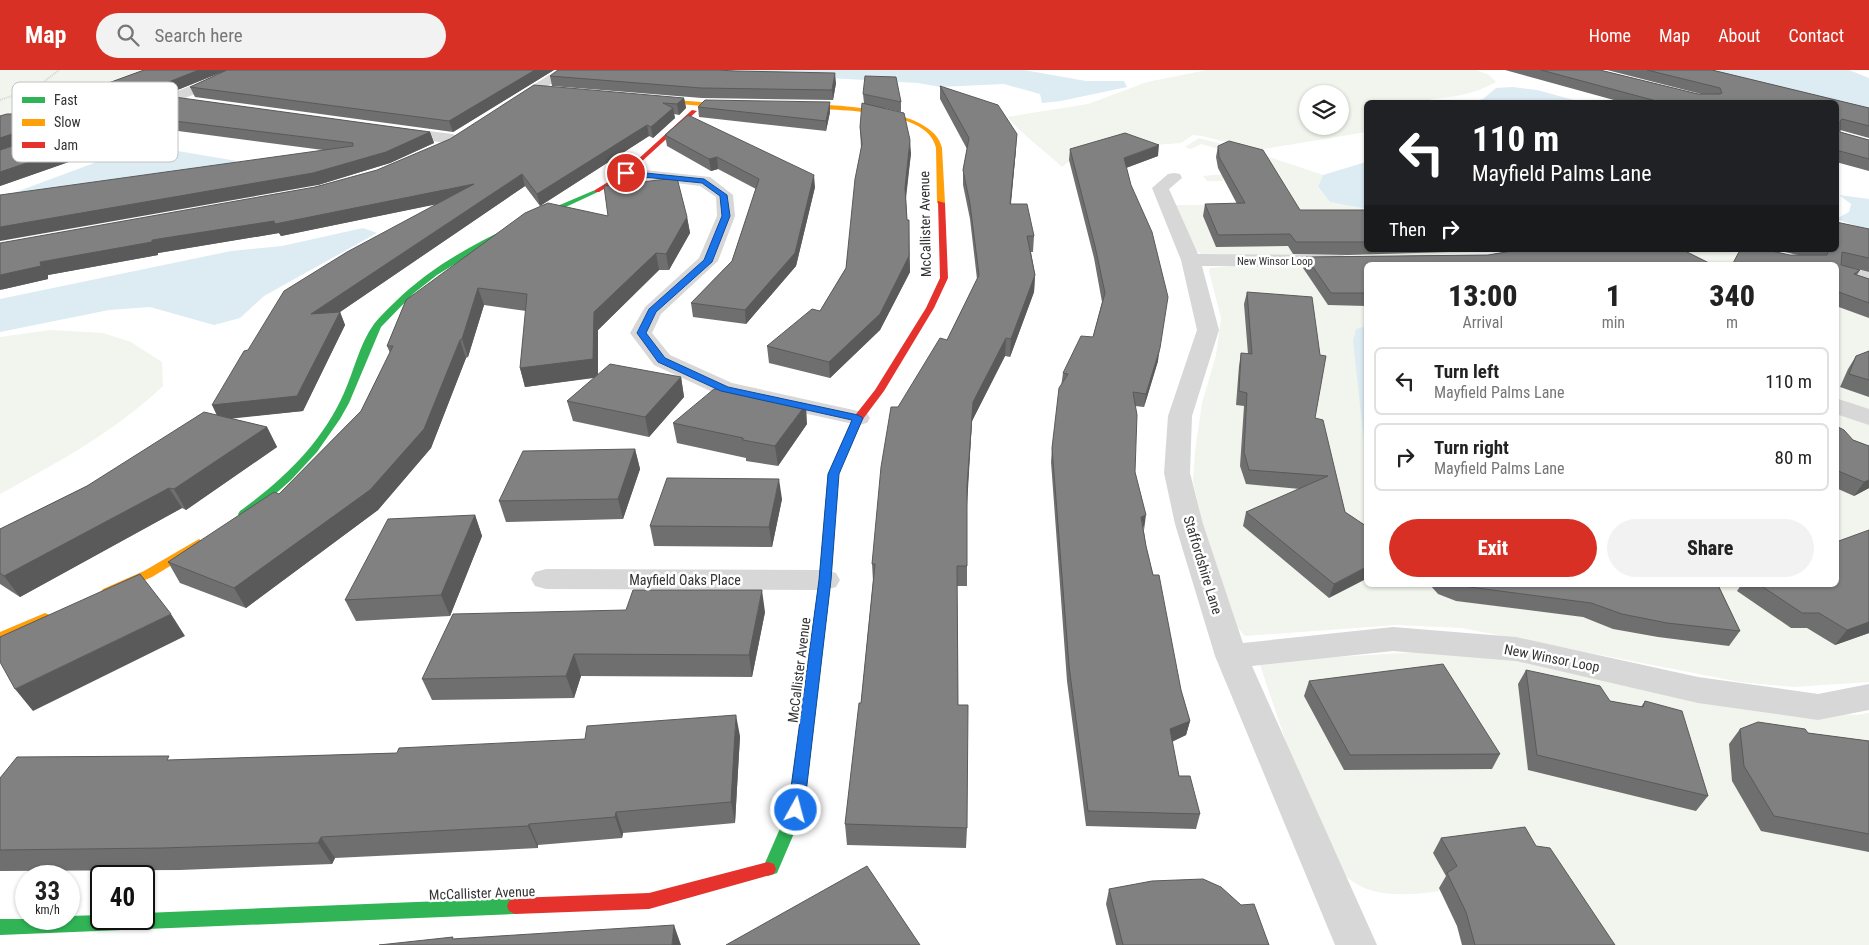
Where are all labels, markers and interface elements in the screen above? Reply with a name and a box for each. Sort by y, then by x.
search box [96,13,446,58]
text: Map [25,21,66,49]
icon: search [114,21,142,49]
text: Search here [154,24,243,47]
text: Home [1589,25,1631,46]
text: Map [1659,25,1690,46]
text: About [1718,25,1760,46]
text: Contact [1788,25,1844,46]
legend [12,82,178,162]
map controls [1299,85,1349,135]
button: layers [1299,85,1349,135]
text: Fast [54,92,78,108]
text: Slow [54,114,81,130]
text: 110 m [1472,119,1559,160]
icon: left [1389,120,1454,185]
text: Jam [54,137,78,153]
pin [605,152,647,194]
icon: arrive [612,159,640,187]
text: Mayfield Palms Lane [1472,161,1652,186]
street label: McCallister Avenue [916,170,934,277]
icon: right [1436,215,1464,243]
text: Then [1389,218,1426,241]
street label: New Winsor Loop [1237,255,1313,268]
text: 13:00 [1448,278,1518,313]
text: 1 [1606,278,1621,313]
text: 340 [1709,278,1755,313]
text: Arrival [1462,313,1503,332]
text: min [1602,313,1625,332]
text: m [1726,313,1738,332]
text: Turn left [1434,360,1499,383]
icon: left [1391,367,1419,395]
text: 110 m [1765,370,1812,393]
text: Mayfield Palms Lane [1434,383,1565,402]
text: Turn right [1434,436,1509,459]
icon: right [1391,443,1419,471]
text: 80 m [1775,446,1812,469]
text: Mayfield Palms Lane [1434,459,1565,478]
street label: Staffordshire Lane [1180,514,1226,617]
button: Exit [1389,519,1597,577]
button: Share [1607,519,1814,577]
street label: Mayfield Oaks Place [629,572,741,588]
street label: McCallister Avenue [785,616,813,724]
street label: New Winsor Loop [1503,641,1601,675]
position arrow [769,783,821,835]
speed limit sign: 40 [90,865,155,930]
text: 33 [35,877,60,906]
street label: McCallister Avenue [429,883,536,903]
text: km/h [35,903,60,917]

